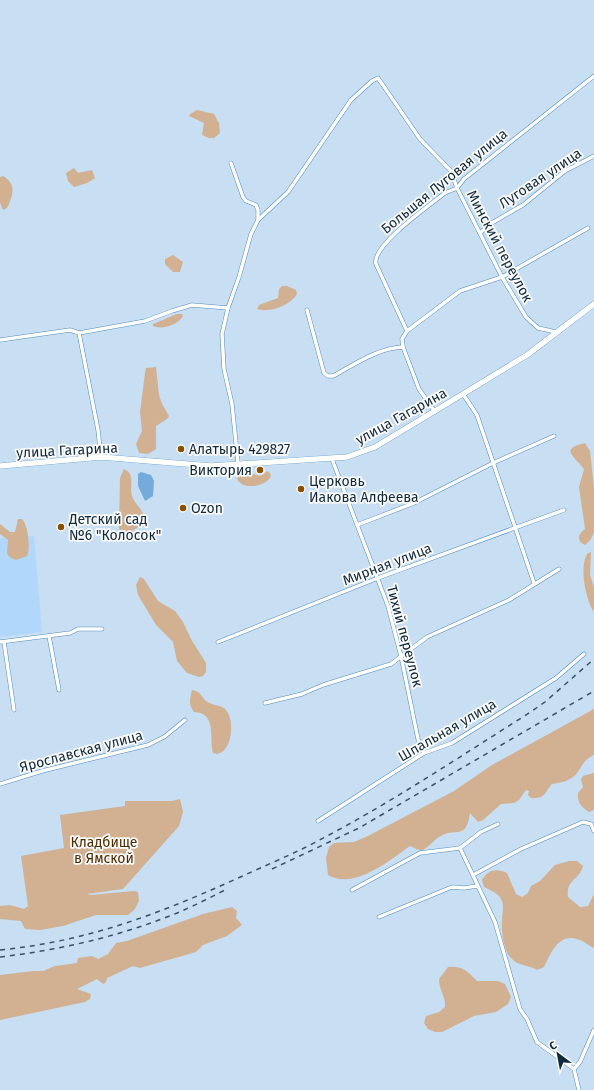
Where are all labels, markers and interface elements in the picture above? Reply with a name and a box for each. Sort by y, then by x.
street label: Большая Луговая улица [378,125,511,238]
street label: Луговая улица [496,145,585,212]
street label: Минский переулок [463,187,537,306]
street label: улица Гагарина [353,384,450,449]
street label: улица Гагарина [16,439,118,462]
place label: Алатырь 429827 [189,441,290,458]
marker: Алатырь 429827 [176,444,186,454]
place label: Виктория [189,462,252,479]
marker: Виктория [255,465,265,475]
place label: Церковь Иакова Алфеева [309,473,419,506]
marker: Церковь Иакова Алфеева [296,484,306,494]
place label: Ozon [191,500,223,517]
marker: Ozon [178,503,188,513]
place label: Детский сад №6 "Колосок" [68,511,161,544]
marker: Детский сад №6 "Колосок" [56,522,66,532]
street label: Мирная улица [340,540,434,589]
street label: Тихий переулок [383,583,426,690]
street label: Шпальная улица [395,695,499,765]
street label: Ярославская улица [18,727,145,776]
park label: Кладбище в Ямской [71,834,137,867]
north arrow [538,1034,578,1074]
text: С [547,1038,560,1053]

